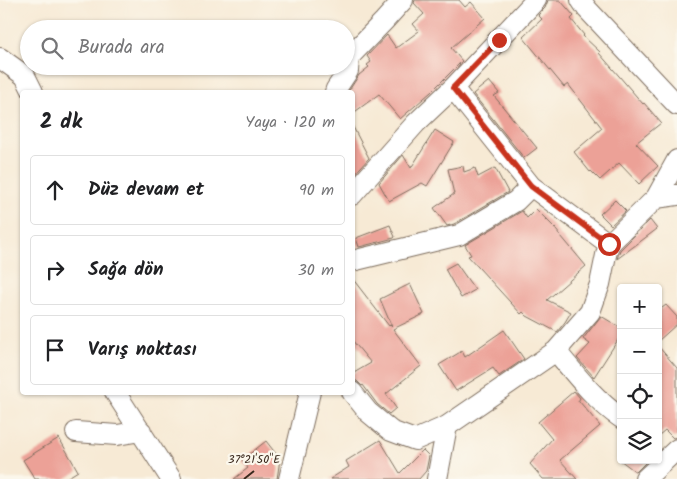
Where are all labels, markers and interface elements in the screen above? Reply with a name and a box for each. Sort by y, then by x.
search box [20,20,355,75]
route end [488,29,511,52]
text: Burada ara [78,33,165,63]
icon: search [38,34,66,62]
text: 2 dk [40,106,82,139]
text: Yaya · 120 m [245,110,335,135]
text: Düz devam et [88,175,204,205]
icon: ahead [41,176,69,204]
text: 90 m [299,178,334,203]
route start [598,233,621,256]
text: Sağa dön [88,255,164,285]
icon: right [41,256,69,284]
text: 30 m [298,258,334,283]
map controls [617,284,662,464]
button: + [617,284,662,329]
button: − [617,329,662,374]
text: Varış noktası [88,335,196,365]
icon: arrive [41,336,69,364]
button: locate [617,374,662,419]
button: layers [617,419,662,464]
text: 37°21'50"E [228,450,281,469]

